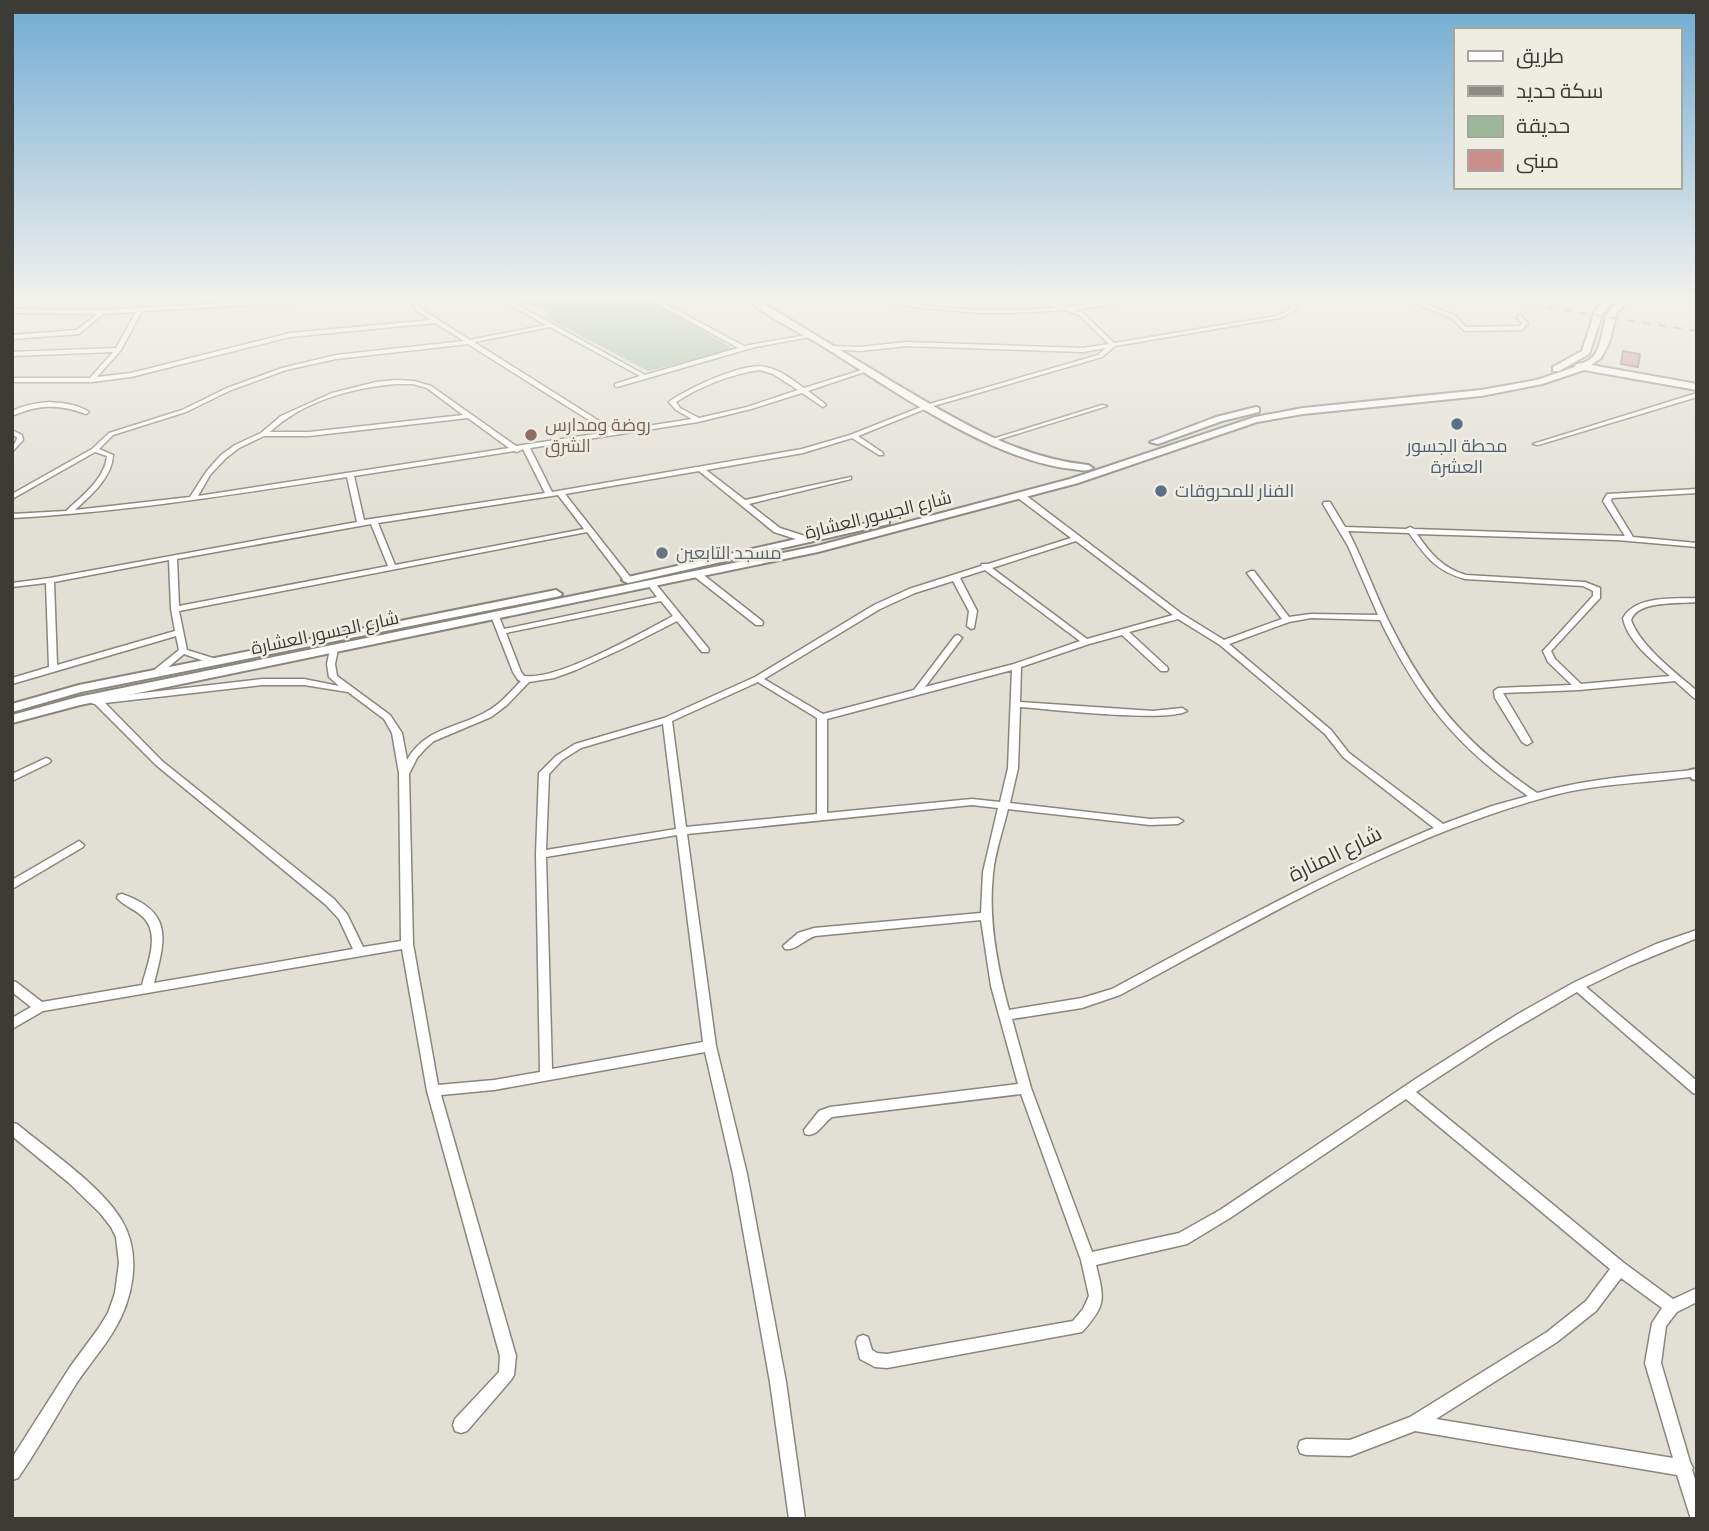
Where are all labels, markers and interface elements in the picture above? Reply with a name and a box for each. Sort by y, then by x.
legend [1454,28,1681,189]
text: طريق [1516,41,1564,69]
text: سكة حديد [1516,76,1603,104]
text: حديقة [1516,111,1570,139]
text: مبنى [1516,146,1559,174]
place label: روضة ومدارس الشرق [545,412,651,458]
marker: محطة الجسور العشرة [1449,416,1465,432]
marker: روضة ومدارس الشرق [523,427,539,443]
place label: محطة الجسور العشرة [1405,433,1508,478]
place label: الفنار للمحروقات [1175,478,1294,502]
marker: الفنار للمحروقات [1153,483,1169,499]
street label: شارع الجسور العشارة [802,484,954,545]
place label: مسجد التابعين [676,540,782,564]
marker: مسجد التابعين [654,545,670,561]
street label: شارع الجسور العشارة [249,605,401,660]
street label: شارع المنارة [1283,818,1386,889]

